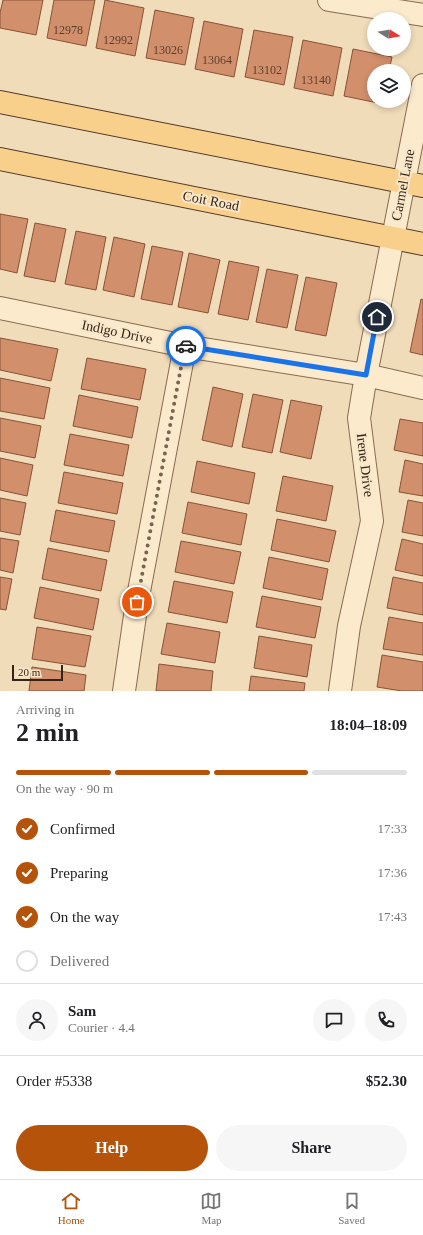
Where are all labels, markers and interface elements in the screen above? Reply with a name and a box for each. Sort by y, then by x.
north arrow [367,12,411,56]
map controls [367,12,411,108]
house number: 12978 [53,23,83,37]
house number: 12992 [103,33,133,47]
house number: 13026 [153,43,183,57]
house number: 13064 [202,53,232,67]
house number: 13102 [252,63,282,77]
button: layers [367,64,411,108]
house number: 13140 [301,73,331,87]
street label: Carmel Lane [389,148,417,222]
street label: Coit Road [182,188,240,214]
pin [360,300,394,334]
icon: home [366,306,388,328]
street label: Indigo Drive [80,317,154,347]
courier [166,326,206,366]
icon: car [175,335,197,357]
street label: Irene Drive [354,432,376,498]
pin [120,585,154,619]
icon: bag [126,591,148,613]
scale bar [12,663,63,682]
text: 20 m [18,666,40,678]
text: Arriving in [16,702,74,717]
text: 18:04–18:09 [330,717,407,733]
text: 2 min [16,718,79,747]
text: On the way · 90 m [16,781,113,796]
icon: check [16,818,38,840]
text: Confirmed [50,821,115,837]
text: 17:33 [377,821,407,836]
icon: check [16,862,38,884]
text: Preparing [50,865,108,881]
text: 17:36 [377,865,407,880]
icon: check [16,906,38,928]
text: On the way [50,909,119,925]
text: 17:43 [377,909,407,924]
text: Delivered [50,953,109,969]
button: person [16,999,58,1041]
button: chat [313,999,355,1041]
button: phone [365,999,407,1041]
text: Sam [68,1003,96,1019]
text: Courier · 4.4 [68,1020,135,1035]
text: Order #5338 [16,1073,92,1089]
text: $52.30 [366,1073,407,1089]
button: Help [16,1125,208,1171]
button: Share [216,1125,407,1171]
tab: Home [58,1190,85,1226]
tab: Map [200,1190,222,1226]
tab: Saved [338,1190,365,1226]

